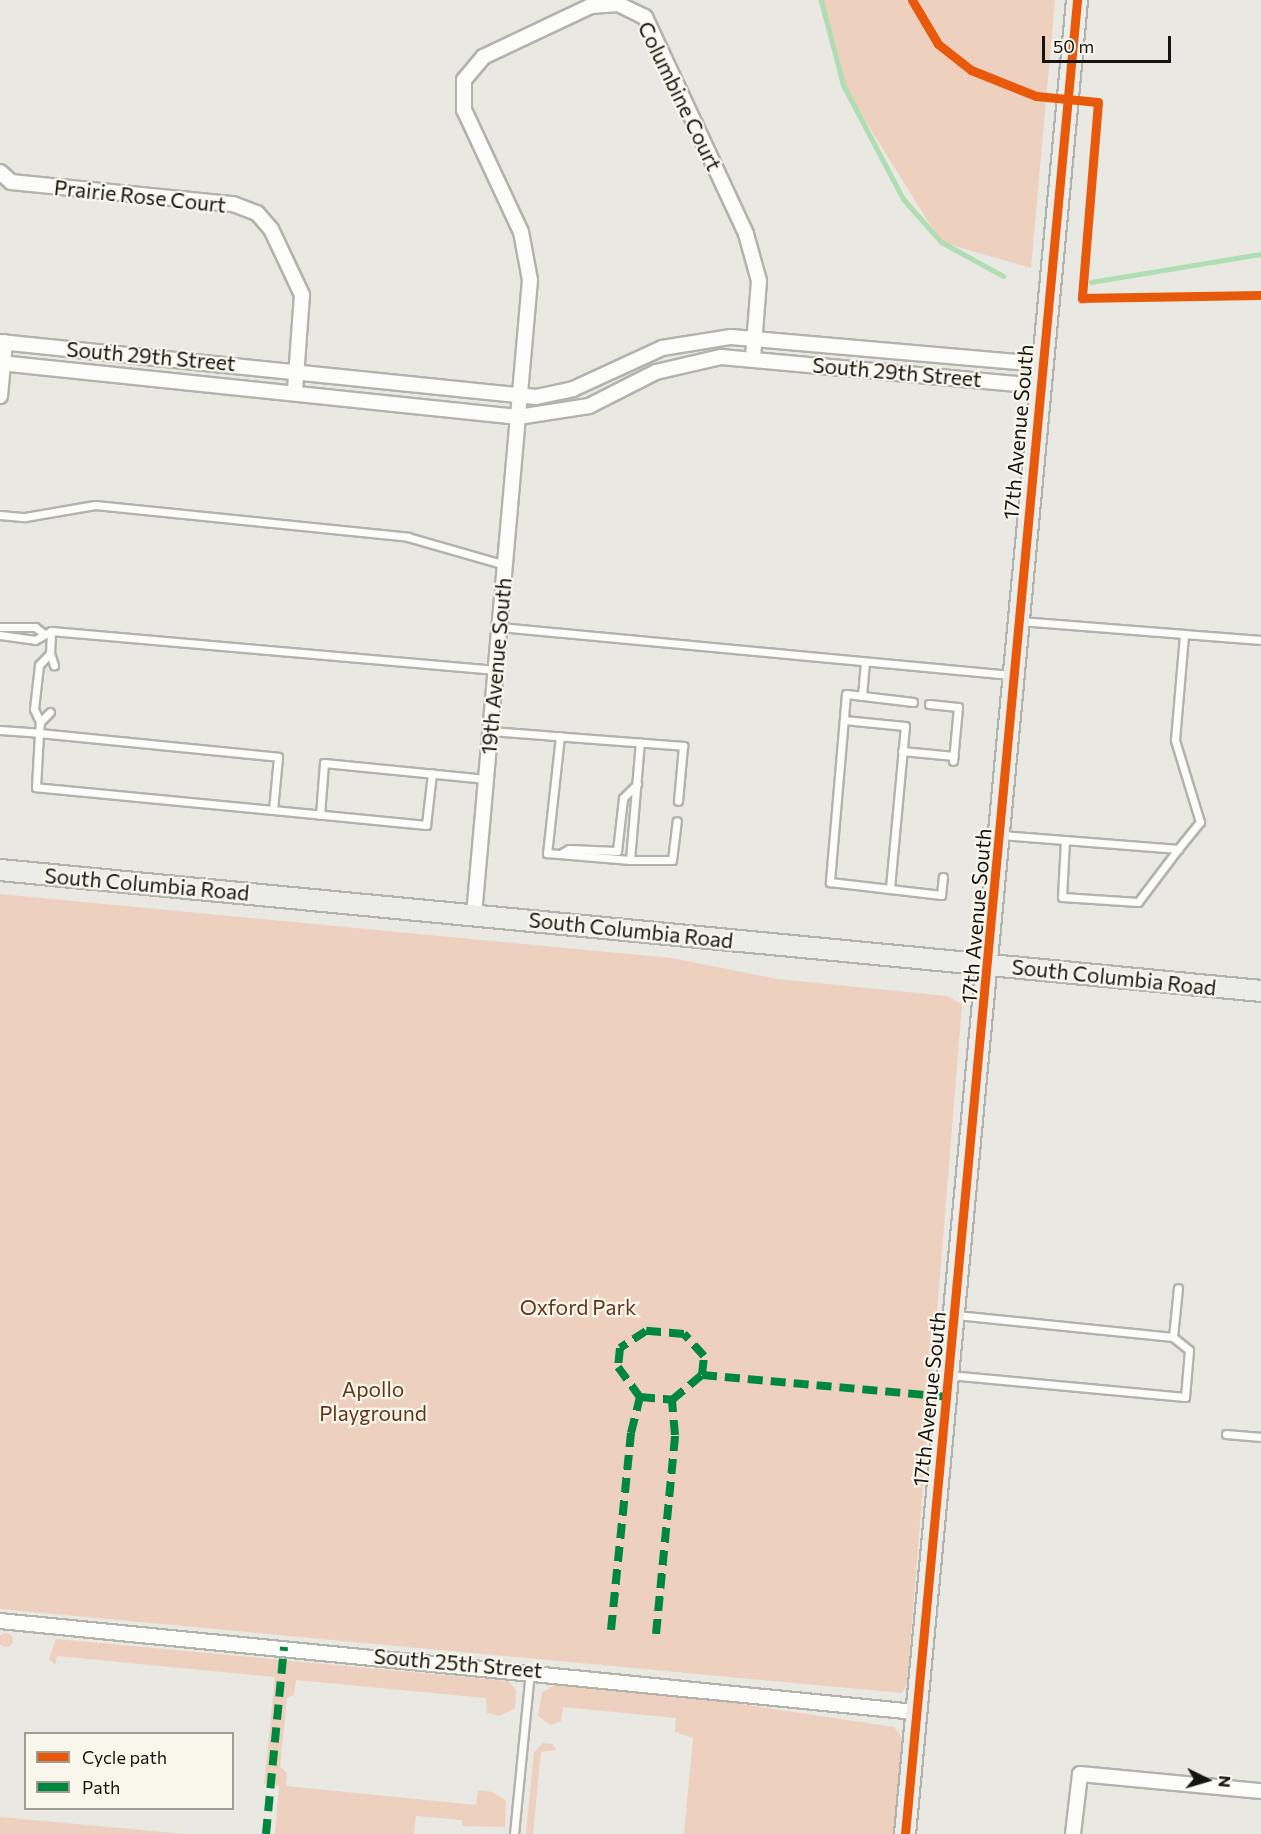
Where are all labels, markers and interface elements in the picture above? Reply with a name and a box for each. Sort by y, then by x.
street label: Columbine Court [633,17,727,175]
scale bar [1045,24,1174,62]
text: 50 m [1053,35,1094,57]
street label: Prairie Rose Court [53,174,227,218]
street label: South 29th Street [65,336,237,376]
street label: 17th Avenue South [998,343,1038,521]
street label: South 29th Street [811,352,983,392]
street label: 19th Avenue South [476,576,516,756]
street label: 17th Avenue South [956,827,996,1005]
street label: South Columbia Road [44,862,250,906]
street label: South Columbia Road [528,907,734,953]
street label: South Columbia Road [1011,954,1217,1000]
park label: Oxford Park [520,1294,636,1320]
street label: 17th Avenue South [907,1310,951,1488]
park label: Apollo Playground [319,1376,427,1426]
street label: South 25th Street [373,1643,543,1683]
legend [24,1732,234,1810]
text: Cycle path [82,1746,167,1768]
north arrow [1177,1750,1237,1810]
text: N [1215,1775,1235,1788]
text: Path [82,1776,120,1798]

